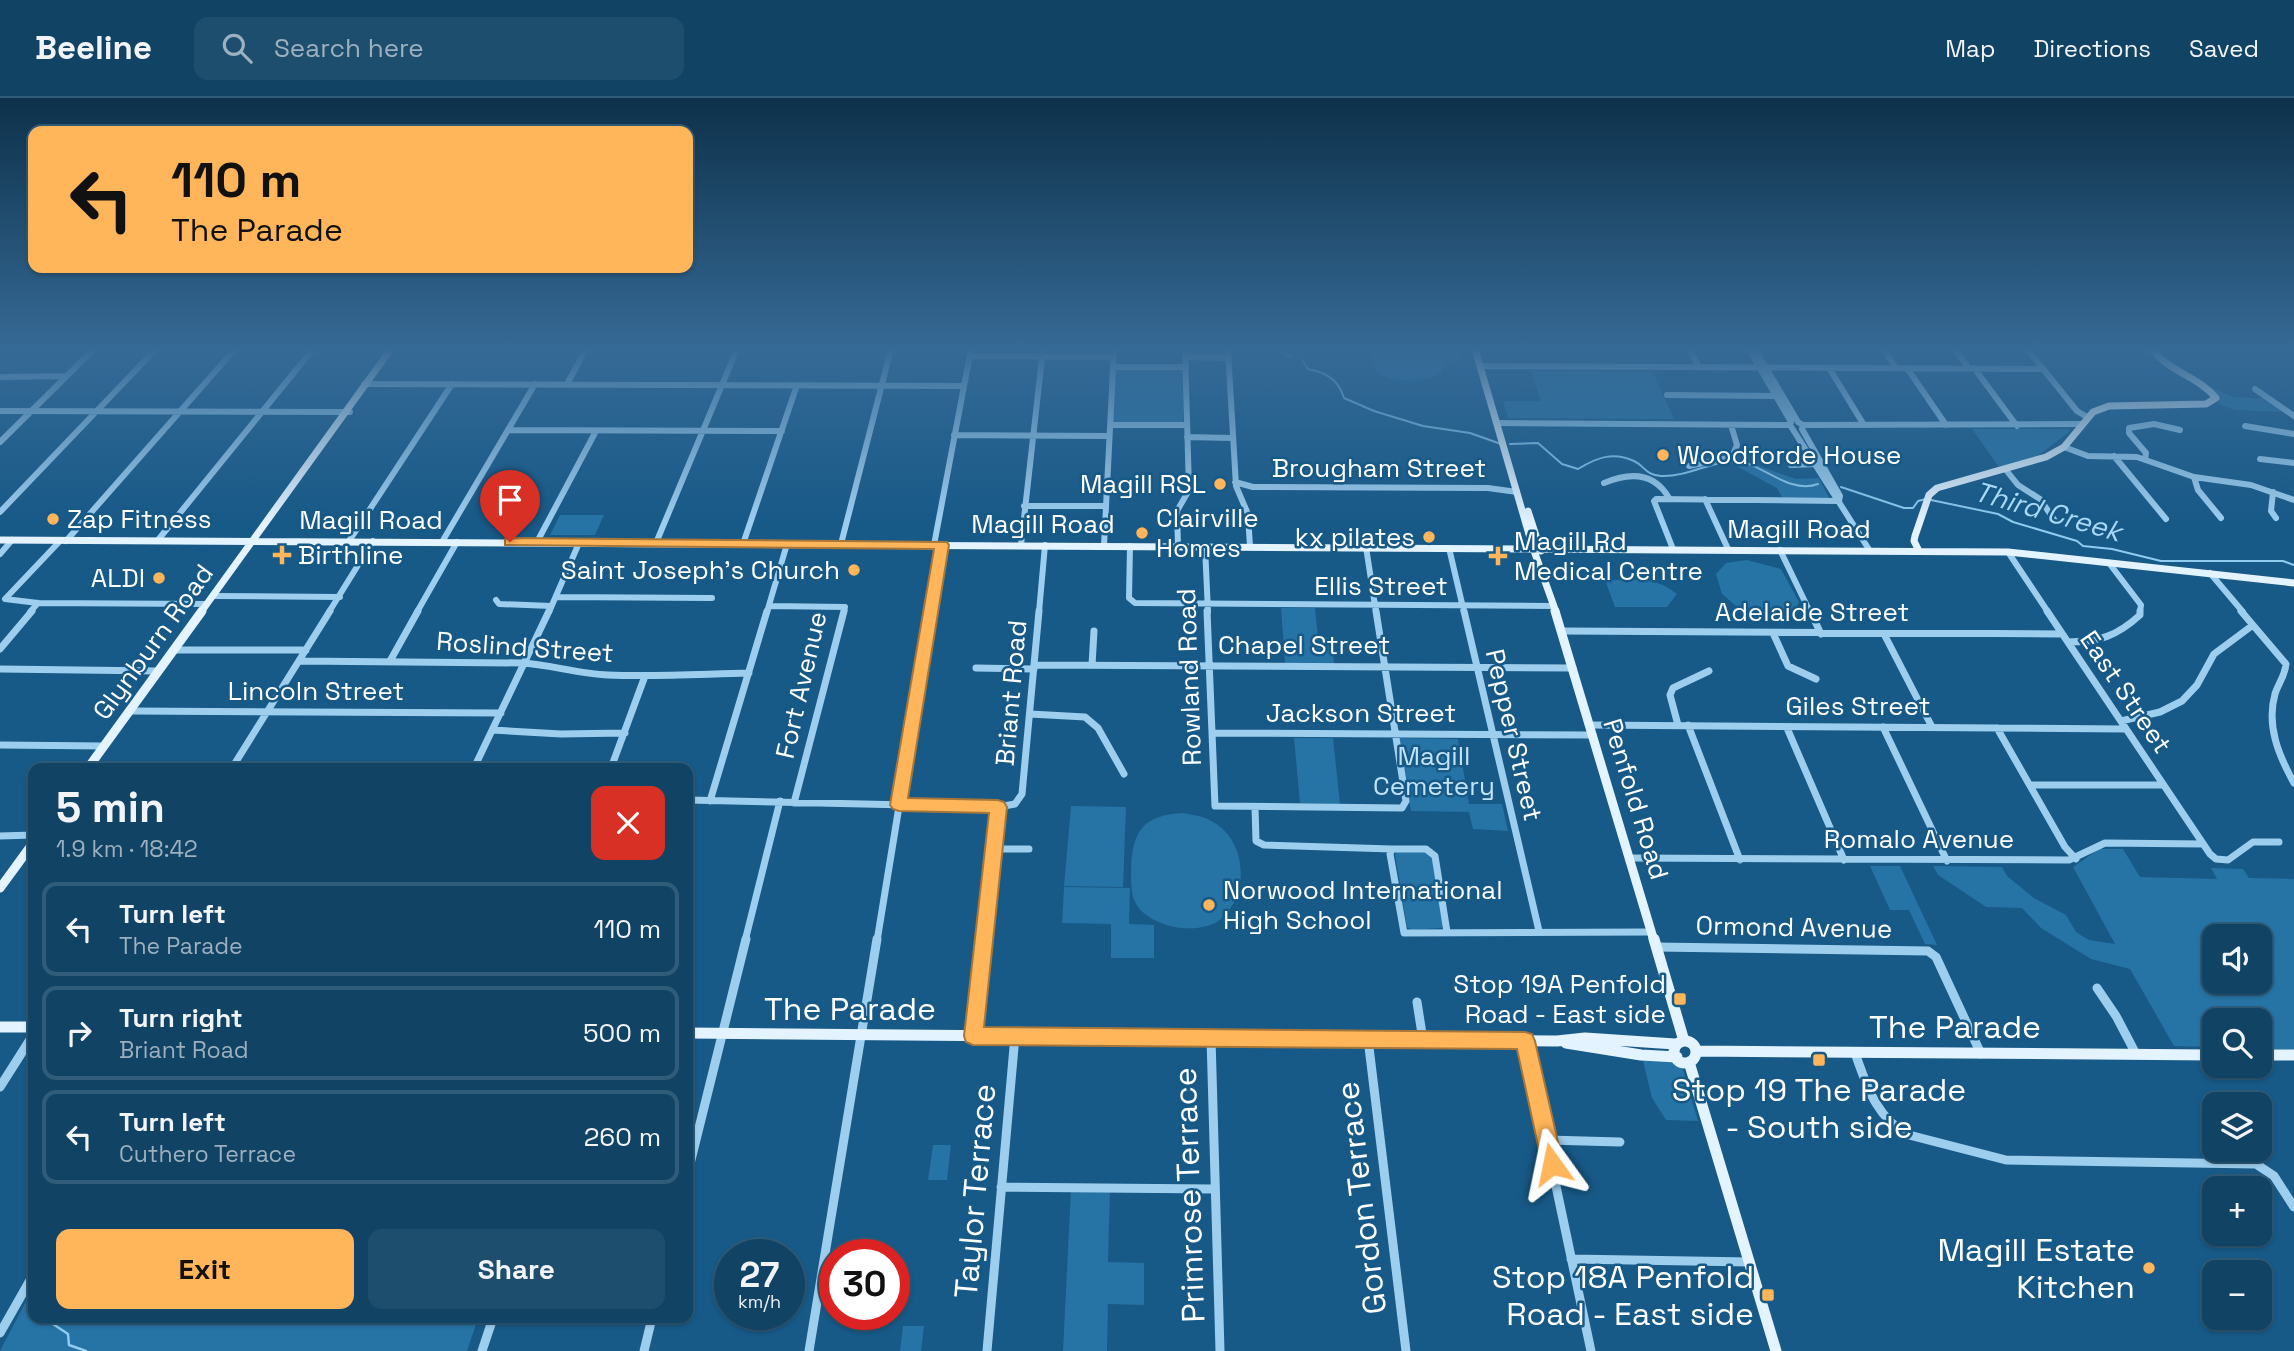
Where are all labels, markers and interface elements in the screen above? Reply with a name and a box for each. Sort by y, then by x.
search box [194,17,684,80]
text: Beeline [35,27,152,69]
icon: search [218,29,256,67]
text: Search here [274,31,424,65]
text: Map [1945,33,1995,64]
text: Directions [2033,33,2151,64]
text: Saved [2189,33,2259,64]
text: 110 m [171,149,301,211]
icon: left [56,154,147,245]
text: The Parade [171,210,343,250]
place label: Woodforde House [1677,438,1902,472]
marker: Woodforde House [1655,447,1671,463]
street label: Brougham Street [1272,451,1486,485]
place label: Magill RSL [1080,467,1206,501]
pin [480,470,540,542]
water label: Third Creek [1970,473,2129,550]
marker: Magill RSL [1212,476,1228,492]
icon: arrive [491,481,529,519]
place label: Clairville Homes [1156,501,1259,565]
place label: Zap Fitness [67,502,211,536]
street label: Magill Road [299,503,443,537]
street label: Magill Road [971,507,1115,541]
marker: Zap Fitness [45,511,61,527]
street label: Magill Road [1727,512,1871,546]
place label: kx pilates [1295,520,1415,554]
place label: Magill Rd Medical Centre [1514,524,1703,588]
marker: Clairville Homes [1134,525,1150,541]
marker: kx pilates [1421,529,1437,545]
place label: Birthline [298,538,403,572]
marker: Birthline [272,545,292,565]
marker: Magill Rd Medical Centre [1488,546,1508,566]
place label: Saint Joseph's Church [561,553,840,587]
street label: Glynburn Road [85,557,221,727]
place label: ALDI [91,561,145,595]
marker: Saint Joseph's Church [846,562,862,578]
street label: Ellis Street [1314,569,1448,603]
marker: ALDI [151,570,167,586]
street label: Rowland Road [1169,588,1209,766]
street label: Adelaide Street [1715,595,1909,629]
street label: Fort Avenue [768,608,834,762]
street label: Briant Road [988,619,1034,767]
street label: Roslind Street [435,624,615,670]
street label: East Street [2072,624,2180,760]
street label: Chapel Street [1218,628,1390,662]
street label: Pepper Street [1478,646,1550,824]
street label: Lincoln Street [228,674,404,708]
street label: Giles Street [1785,689,1931,723]
street label: Jackson Street [1266,696,1456,730]
street label: Penfold Road [1595,714,1677,884]
park label: Magill Cemetery [1373,739,1495,803]
text: 5 min [56,781,165,834]
button: close [591,786,665,860]
street label: Romalo Avenue [1824,822,2014,856]
text: 1.9 km · 18:42 [56,834,198,864]
place label: Norwood International High School [1223,873,1503,937]
text: Turn left [119,897,226,931]
marker: Norwood International High School [1201,897,1217,913]
street label: Ormond Avenue [1695,908,1893,946]
icon: left [60,910,98,948]
text: 110 m [594,912,661,946]
map controls [2202,924,2272,1330]
button: sound [2202,924,2272,994]
text: The Parade [119,931,243,961]
place label: Stop 19A Penfold Road - East side [1453,967,1666,1031]
street label: The Parade [764,989,936,1029]
marker: Stop 19A Penfold Road - East side [1672,991,1688,1007]
text: Turn right [119,1001,243,1035]
street label: The Parade [1869,1007,2041,1047]
button: search [2202,1008,2272,1078]
icon: right [60,1014,98,1052]
text: 500 m [583,1016,661,1050]
text: Briant Road [119,1035,248,1065]
marker: Stop 19 The Parade - South side [1811,1052,1827,1068]
street label: Primrose Terrace [1165,1067,1213,1323]
place label: Stop 19 The Parade - South side [1672,1070,1966,1147]
street label: Gordon Terrace [1327,1079,1395,1317]
street label: Taylor Terrace [946,1082,1004,1300]
button: layers [2202,1092,2272,1162]
text: Turn left [119,1105,226,1139]
icon: left [60,1118,98,1156]
text: 260 m [584,1120,661,1154]
position arrow [1515,1127,1589,1201]
text: Cuthero Terrace [119,1139,296,1169]
button: + [2202,1176,2272,1246]
button: Exit [56,1229,354,1309]
button: Share [368,1229,665,1309]
place label: Magill Estate Kitchen [1937,1230,2135,1307]
speed limit sign: 30 [819,1239,910,1330]
text: 27 [740,1253,779,1297]
place label: Stop 18A Penfold Road - East side [1492,1257,1754,1334]
marker: Magill Estate Kitchen [2141,1260,2157,1276]
button: − [2202,1260,2272,1330]
marker: Stop 18A Penfold Road - East side [1760,1287,1776,1303]
text: km/h [738,1290,781,1313]

